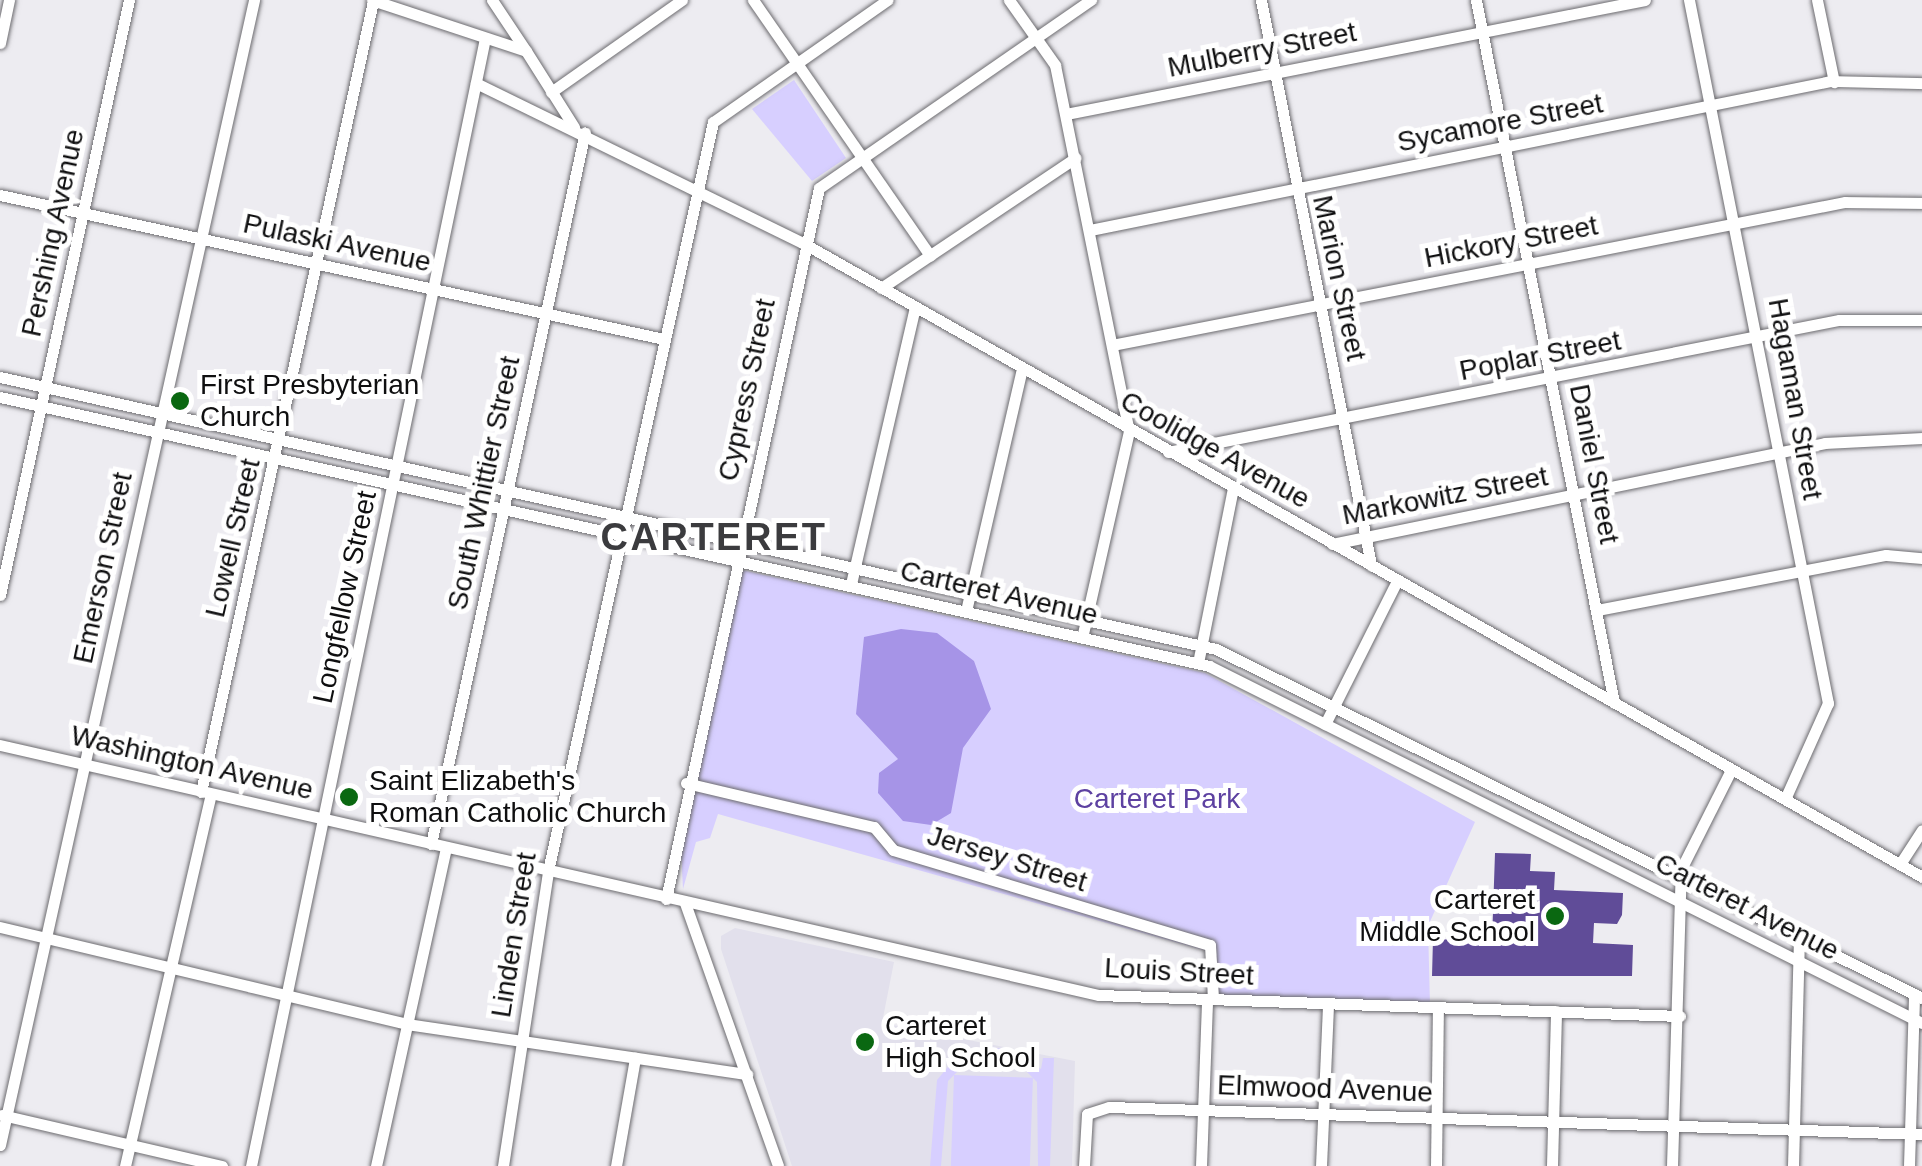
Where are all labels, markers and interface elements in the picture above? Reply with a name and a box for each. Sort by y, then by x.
street label: Mulberry Street [1165,15,1359,85]
street label: Sycamore Street [1394,87,1606,159]
street label: Pershing Avenue [14,125,92,341]
street label: Marion Street [1305,192,1373,364]
street label: Pulaski Avenue [239,207,435,279]
street label: Hickory Street [1421,209,1601,275]
street label: Cypress Street [711,296,783,484]
street label: Hagaman Street [1761,296,1829,502]
street label: Poplar Street [1457,324,1623,388]
street label: South Whittier Street [441,353,527,613]
place label: First Presbyterian Church [200,368,419,434]
street label: Daniel Street [1562,381,1626,547]
street label: Coolidge Avenue [1114,384,1316,516]
marker: First Presbyterian Church [169,390,191,412]
street label: Lowell Street [198,455,268,621]
street label: Markowitz Street [1339,460,1551,532]
street label: Emerson Street [66,469,140,667]
street label: Longfellow Street [306,488,384,706]
district label: CARTERET [601,515,827,561]
street label: Carteret Avenue [896,554,1102,632]
street label: Washington Avenue [67,719,317,807]
place label: Saint Elizabeth's Roman Catholic Church [369,764,666,830]
park label: Carteret Park [1074,782,1240,816]
marker: Saint Elizabeth's Roman Catholic Church [338,786,360,808]
street label: Jersey Street [923,819,1091,899]
street label: Carteret Avenue [1649,846,1845,968]
street label: Linden Street [484,850,544,1020]
place label: Carteret Middle School [1359,883,1535,949]
marker: Carteret Middle School [1544,905,1566,927]
street label: Louis Street [1104,951,1254,993]
place label: Carteret High School [885,1009,1036,1075]
marker: Carteret High School [854,1031,876,1053]
street label: Elmwood Avenue [1216,1068,1434,1110]

